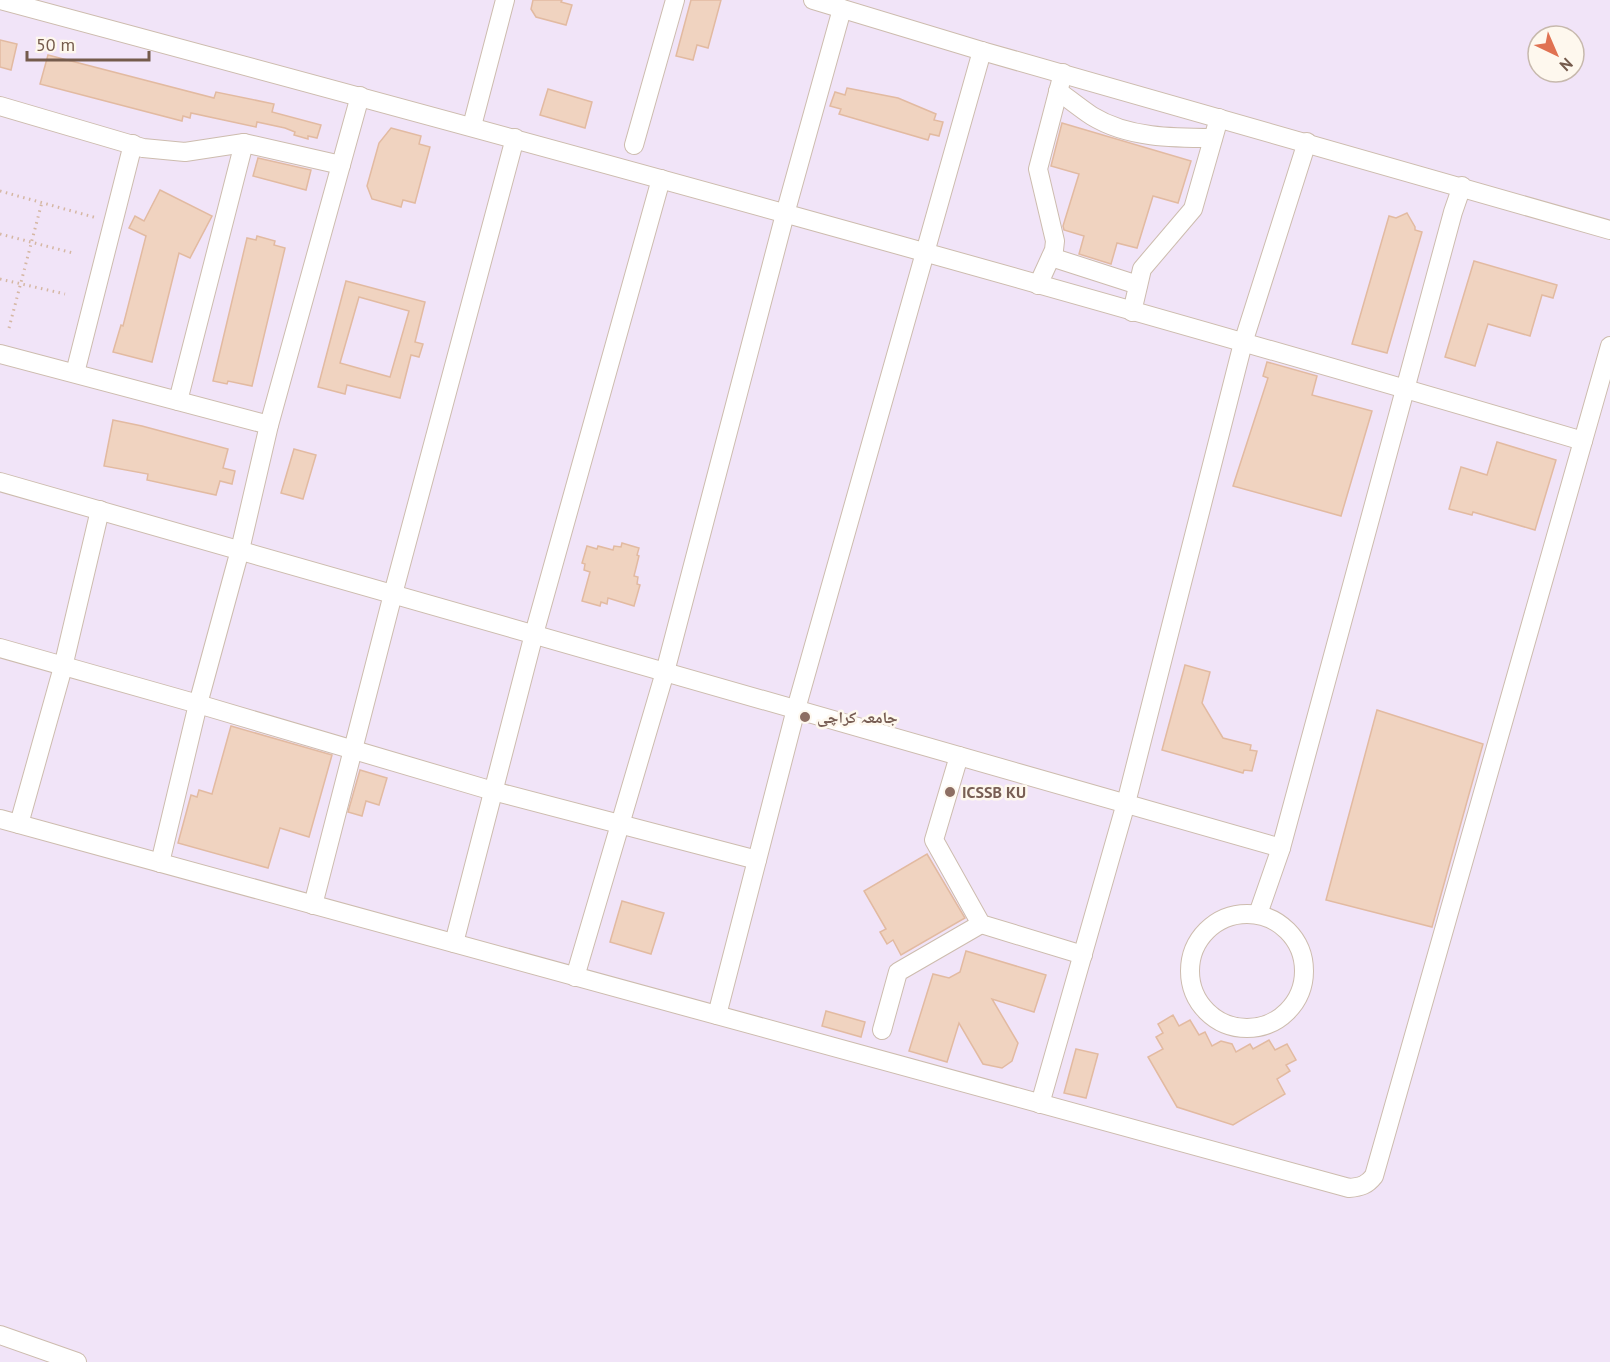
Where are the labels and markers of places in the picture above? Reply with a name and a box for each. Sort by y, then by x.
place label: جامعہ کراچی [817,707,898,727]
marker: جامعہ کراچی [798,710,812,724]
place label: ICSSB KU [962,782,1026,802]
marker: ICSSB KU [943,785,957,799]

